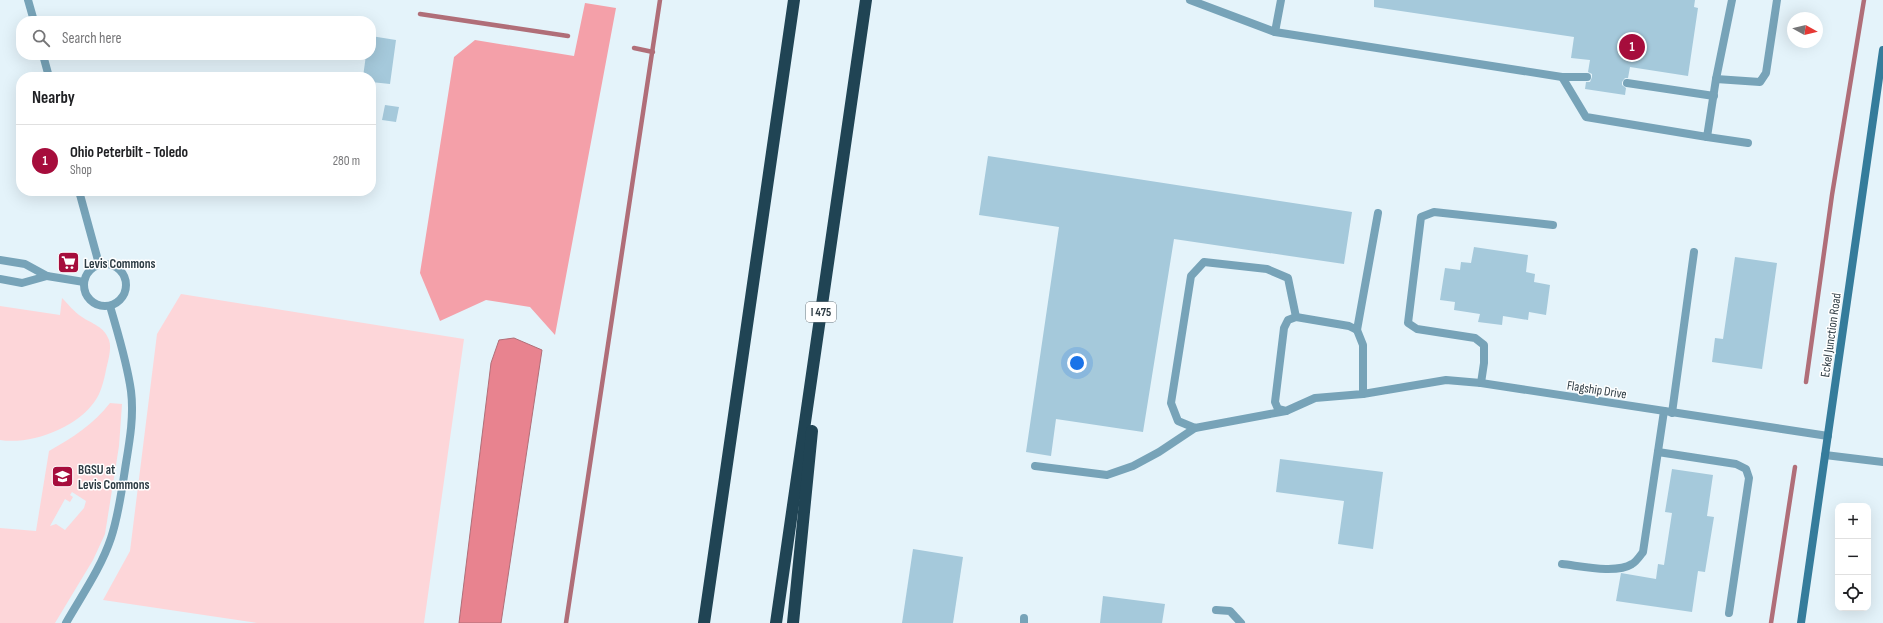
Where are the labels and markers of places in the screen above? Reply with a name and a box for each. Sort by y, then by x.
pin: 1 [1619,32,1645,62]
supermarket icon: Levis Commons [55,250,81,276]
place label: Levis Commons [84,256,156,272]
place label: BGSU at Levis Commons [78,462,150,493]
school or university icon: BGSU at Levis Commons [49,463,75,489]

